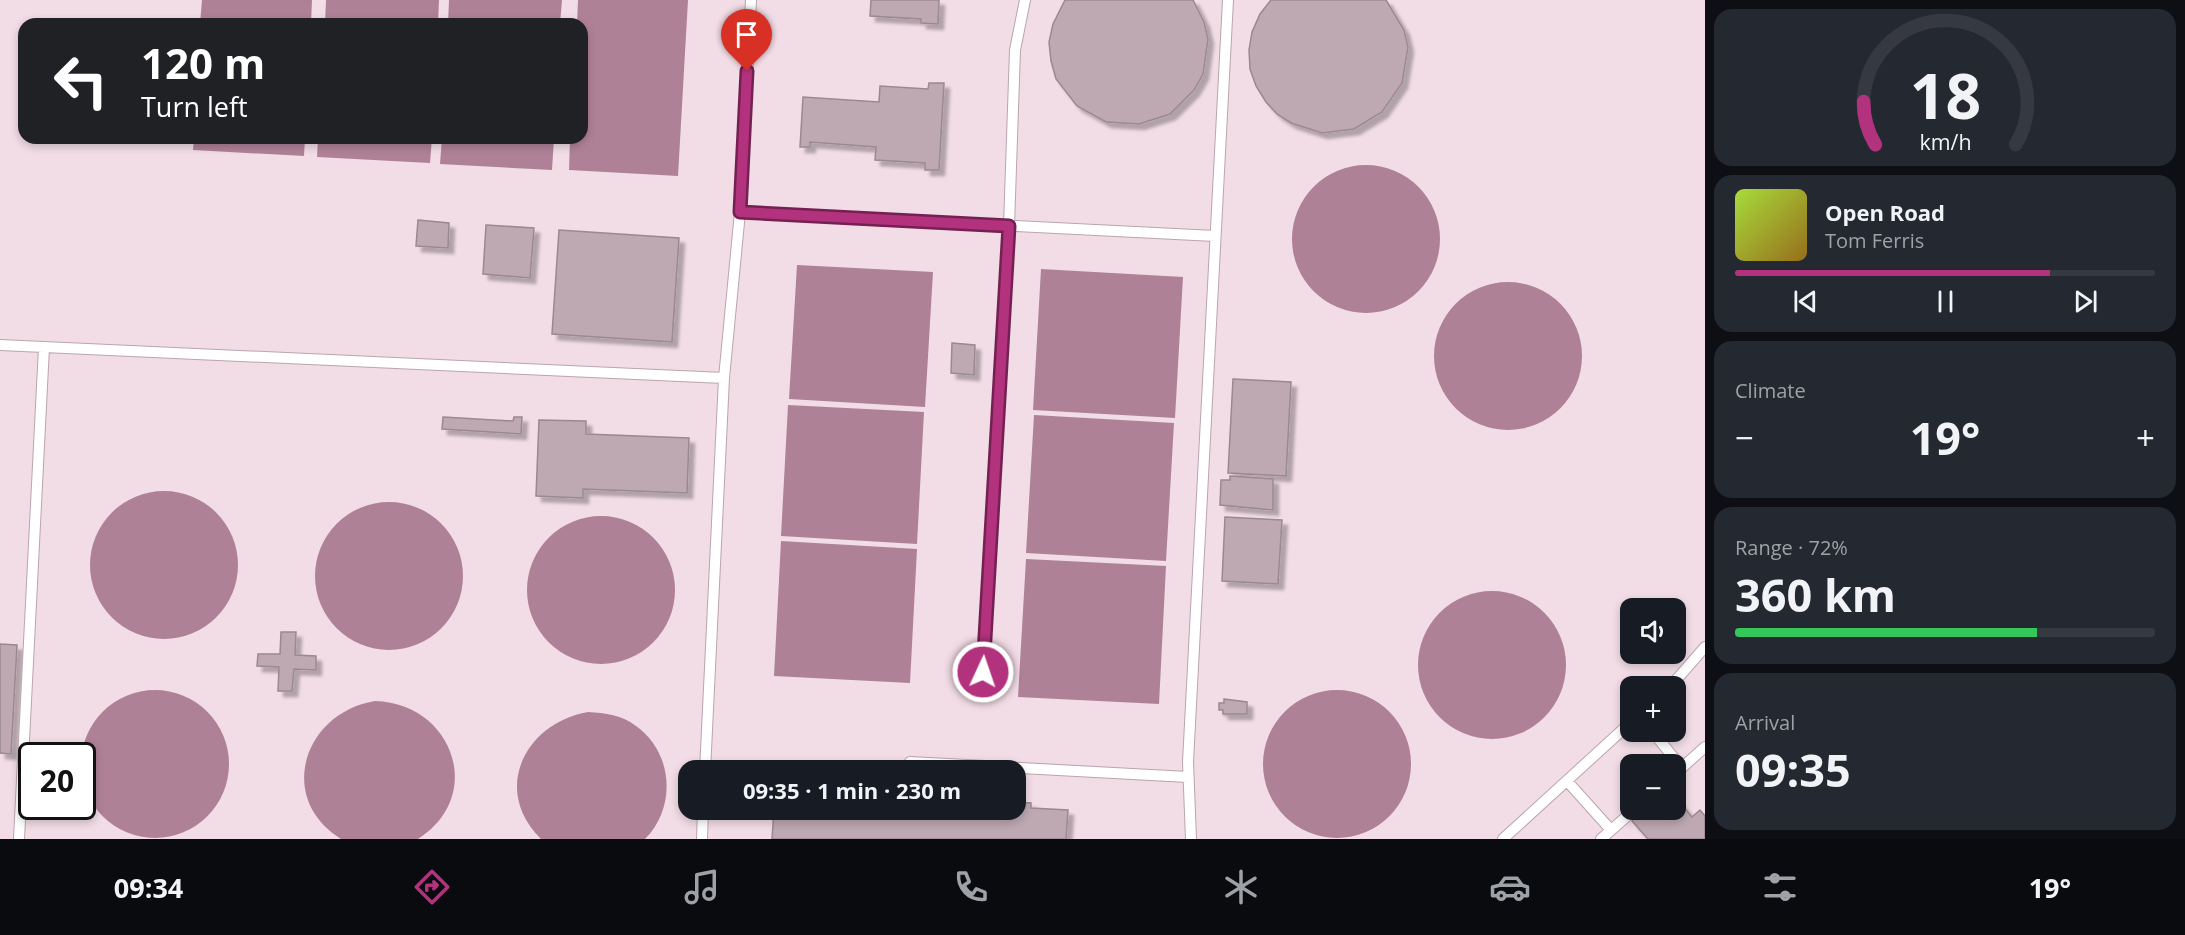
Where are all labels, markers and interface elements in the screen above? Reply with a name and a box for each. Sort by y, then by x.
pin [721,9,772,71]
icon: arrive [730,18,763,51]
text: 120 m [141,34,265,91]
icon: left [42,42,120,120]
text: 18 [1909,52,1981,137]
text: Turn left [141,88,248,125]
text: km/h [1919,127,1971,156]
text: Open Road [1825,197,1945,227]
text: Tom Ferris [1825,227,1924,254]
icon: previous [1789,285,1822,318]
icon: pause [1929,285,1962,318]
icon: next [2069,285,2102,318]
text: Climate [1735,377,1806,404]
text: 19° [1910,407,1980,468]
text: − [1735,415,1754,460]
text: + [2136,415,2155,460]
text: Range · 72% [1735,534,1848,561]
text: 360 km [1735,564,1896,625]
map controls [1620,598,1686,820]
button: sound [1620,598,1686,664]
position arrow [951,640,1015,704]
button: + [1620,676,1686,742]
text: Arrival [1735,709,1795,736]
text: 09:35 [1735,739,1851,800]
speed limit sign: 20 [18,742,96,820]
button: − [1620,754,1686,820]
text: 09:35 · 1 min · 230 m [743,775,961,805]
icon: directions [411,866,453,908]
icon: music [681,866,723,908]
icon: phone [950,866,992,908]
icon: climate [1220,866,1262,908]
icon: car [1489,866,1531,908]
icon: filters [1759,866,1801,908]
text: 09:34 [114,869,183,906]
text: 19° [2029,869,2071,906]

